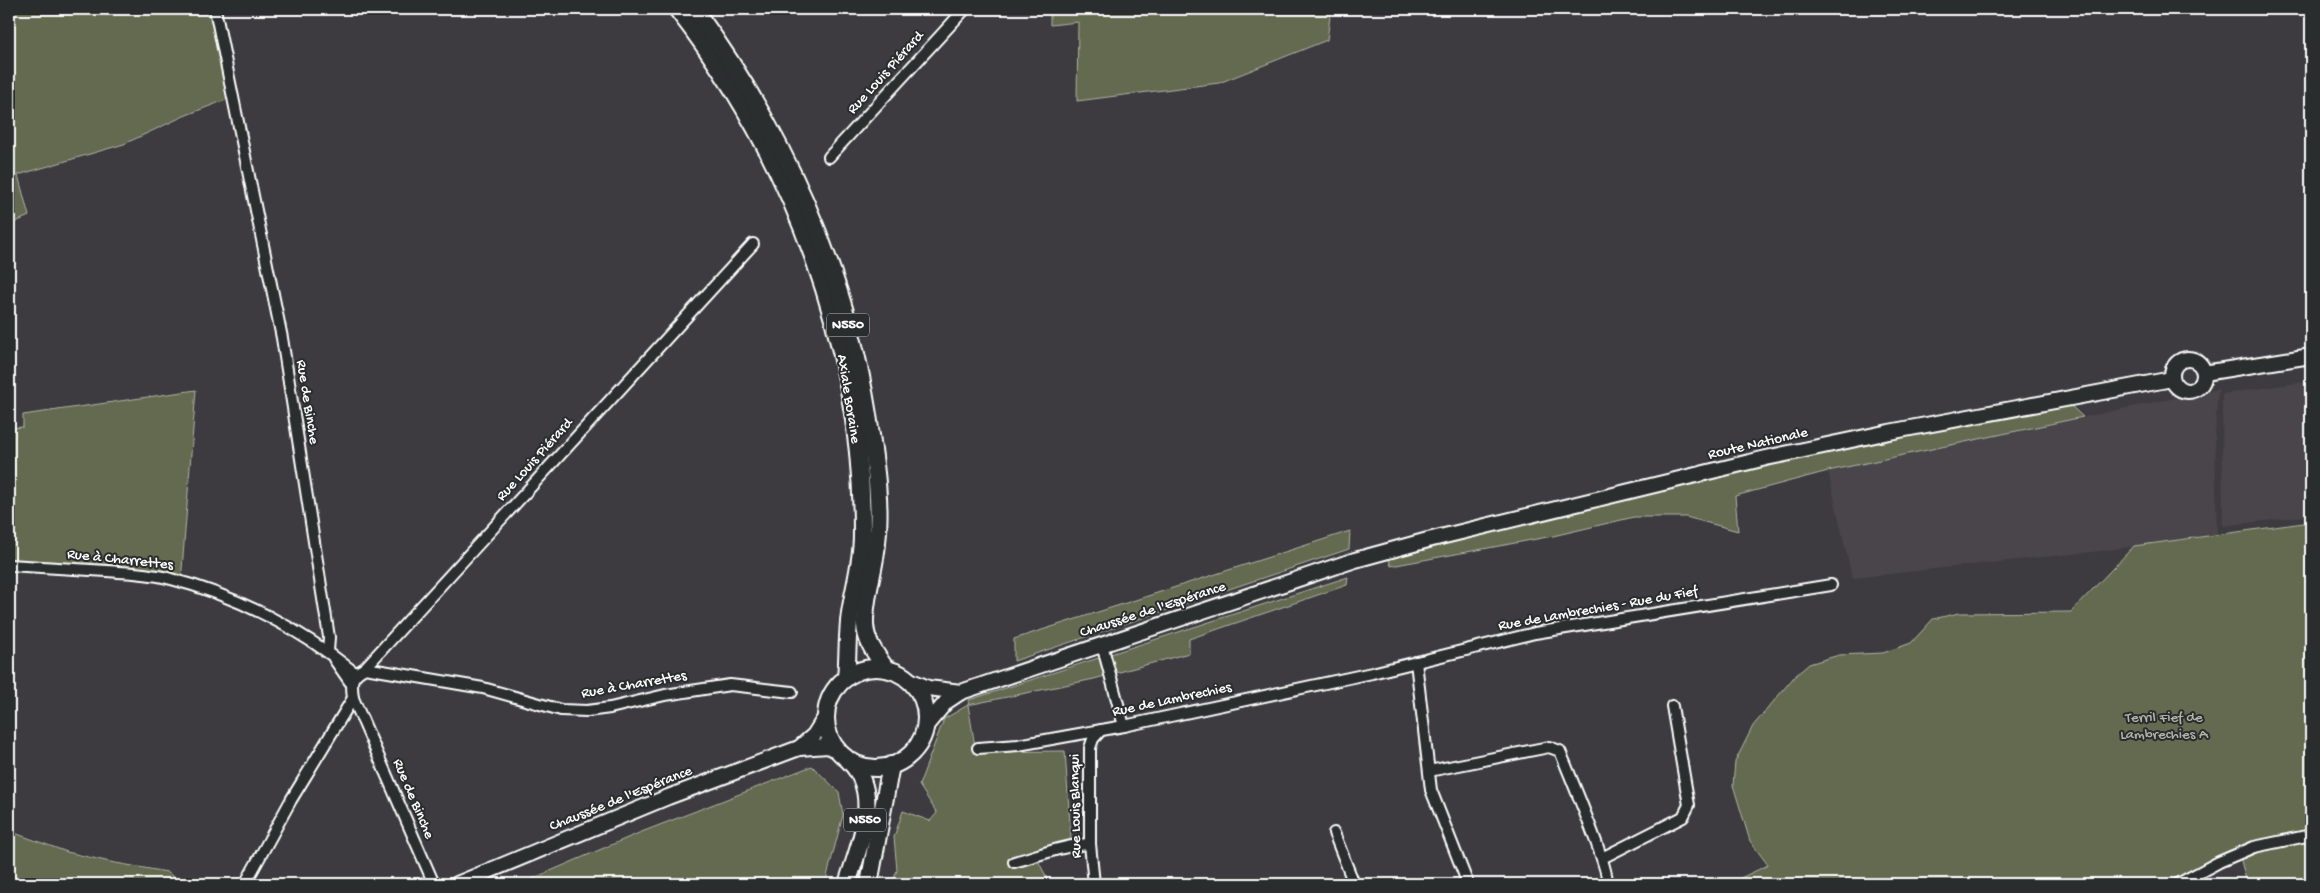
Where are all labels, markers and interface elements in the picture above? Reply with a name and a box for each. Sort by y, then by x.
street label: Rue Louis Piérard [844,27,929,118]
road number: N550 [827,314,869,336]
street label: Axiale Boraine [832,353,864,445]
street label: Rue de Binche [291,359,323,446]
street label: Rue Louis Piérard [493,414,578,505]
street label: Route Nationale [1706,424,1810,464]
street label: Rue à Charrettes [66,545,174,575]
street label: Chaussée de l'Espérance [1078,578,1229,642]
street label: Rue de Lambrechies - Rue du Fief [1497,582,1700,635]
street label: Rue à Charrettes [580,667,688,703]
street label: Rue de Lambrechies [1111,678,1234,721]
park label: Terril Fief de Lambrechies A [2120,709,2209,744]
street label: Rue Louis Blanqui [1066,754,1086,858]
street label: Rue de Binche [388,756,438,842]
street label: Chaussée de l'Espérance [547,762,695,836]
road number: N550 [844,808,886,832]

